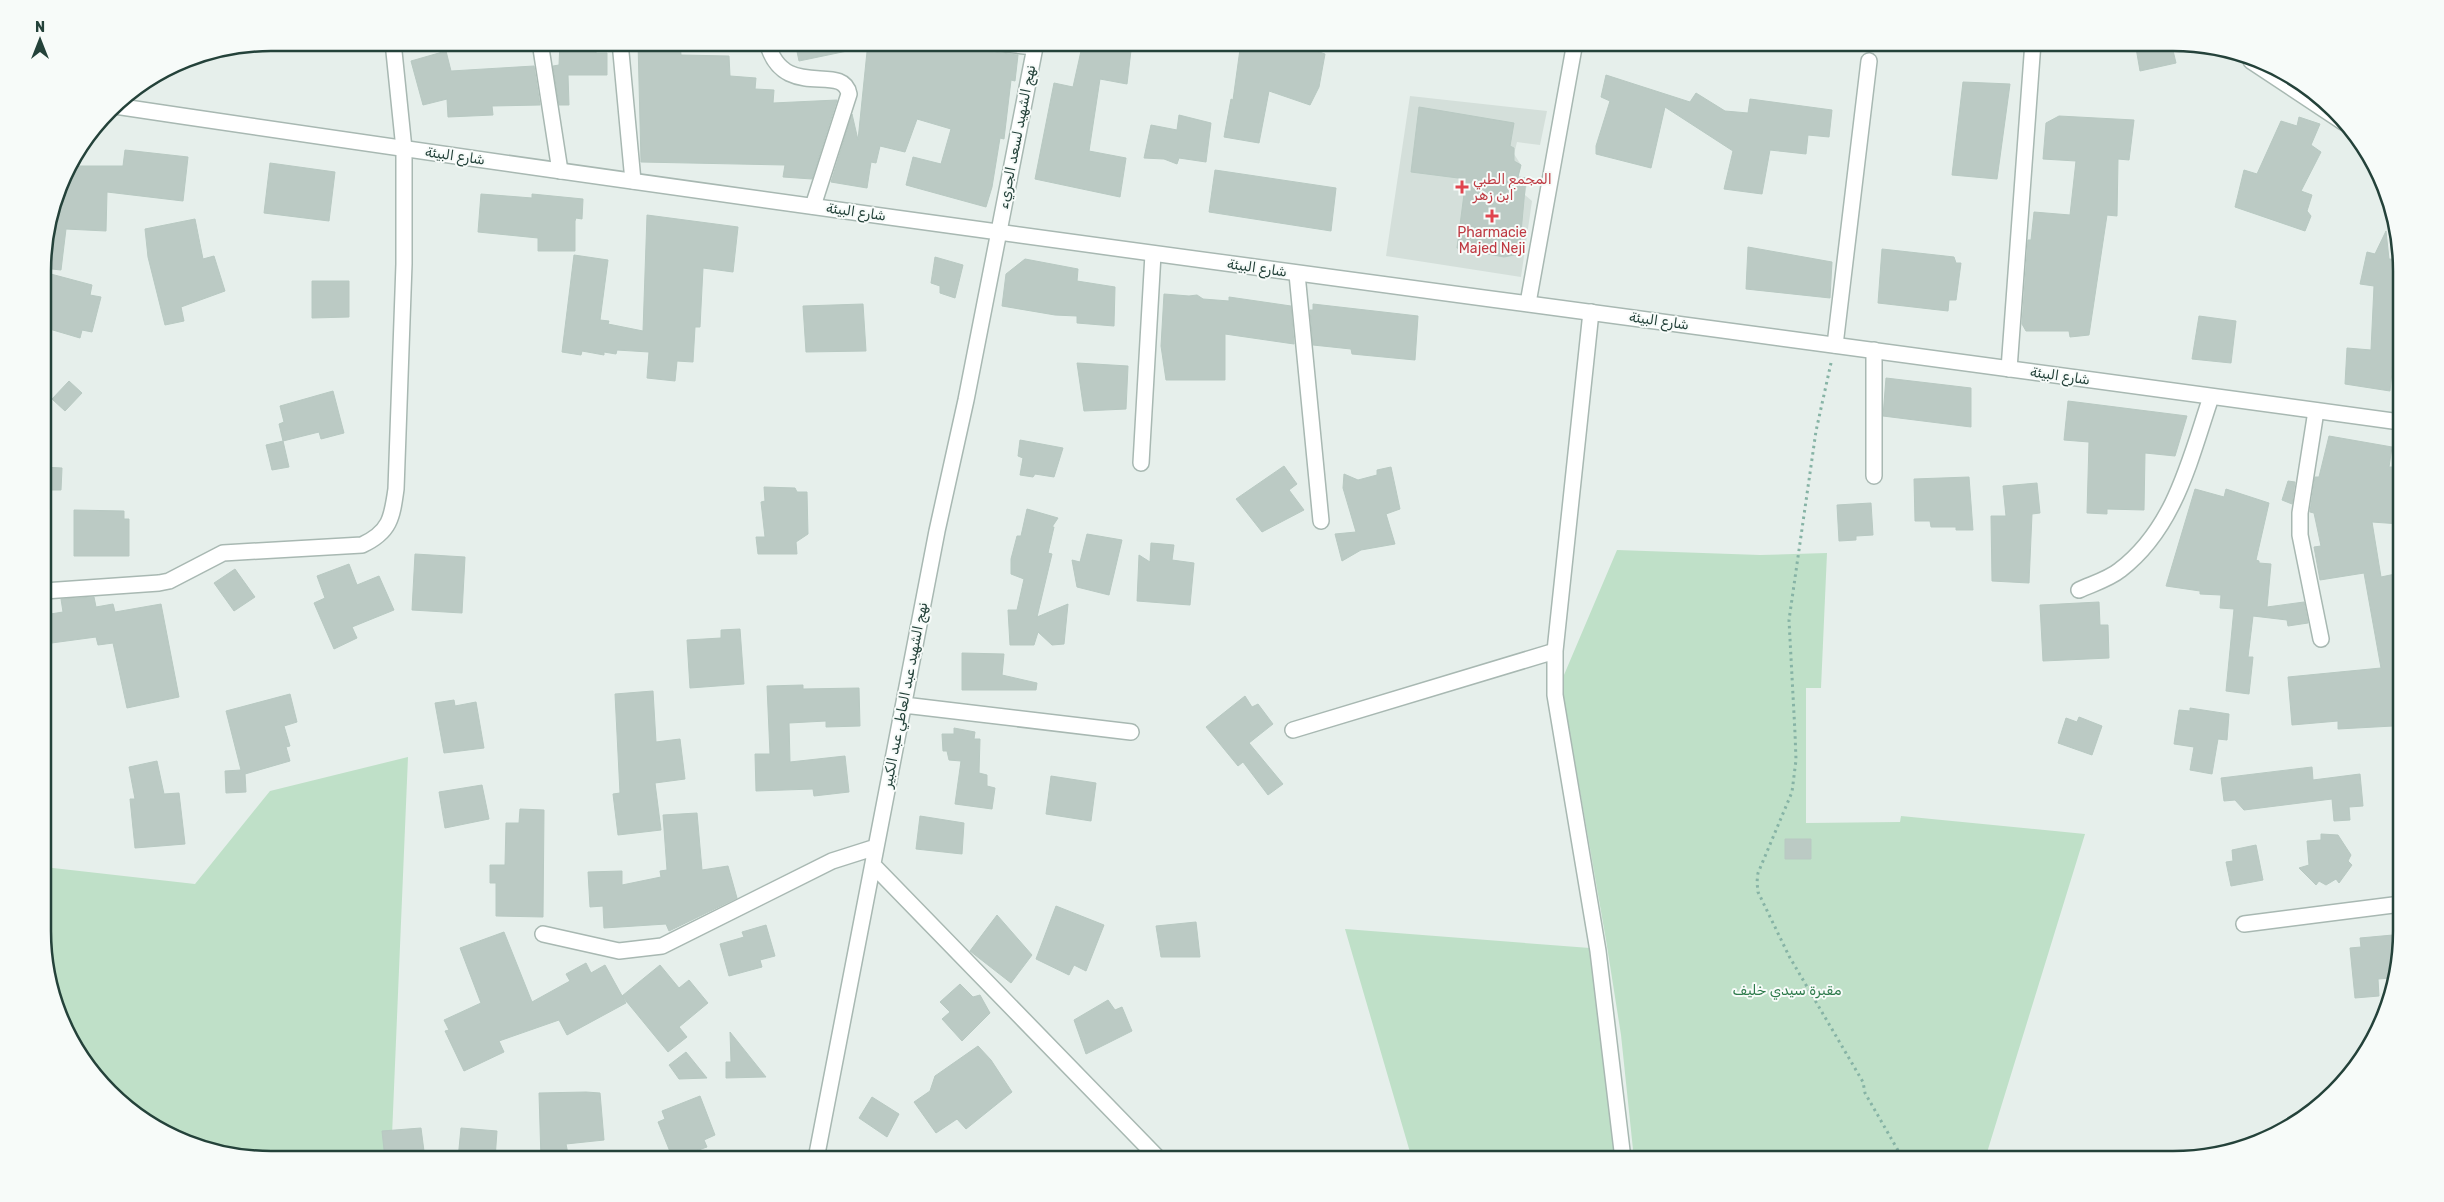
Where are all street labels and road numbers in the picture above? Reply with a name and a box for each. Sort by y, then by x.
street label: نهج الشهيد لسعد الجريء [995,64,1041,211]
street label: شارع البيئة [424,143,486,171]
street label: شارع البيئة [825,199,887,227]
street label: شارع البيئة [1226,255,1288,283]
street label: شارع البيئة [1628,308,1690,336]
street label: شارع البيئة [2029,363,2091,391]
street label: نهج الشهيد عبد العاطي عبد الكبير [878,601,933,791]

